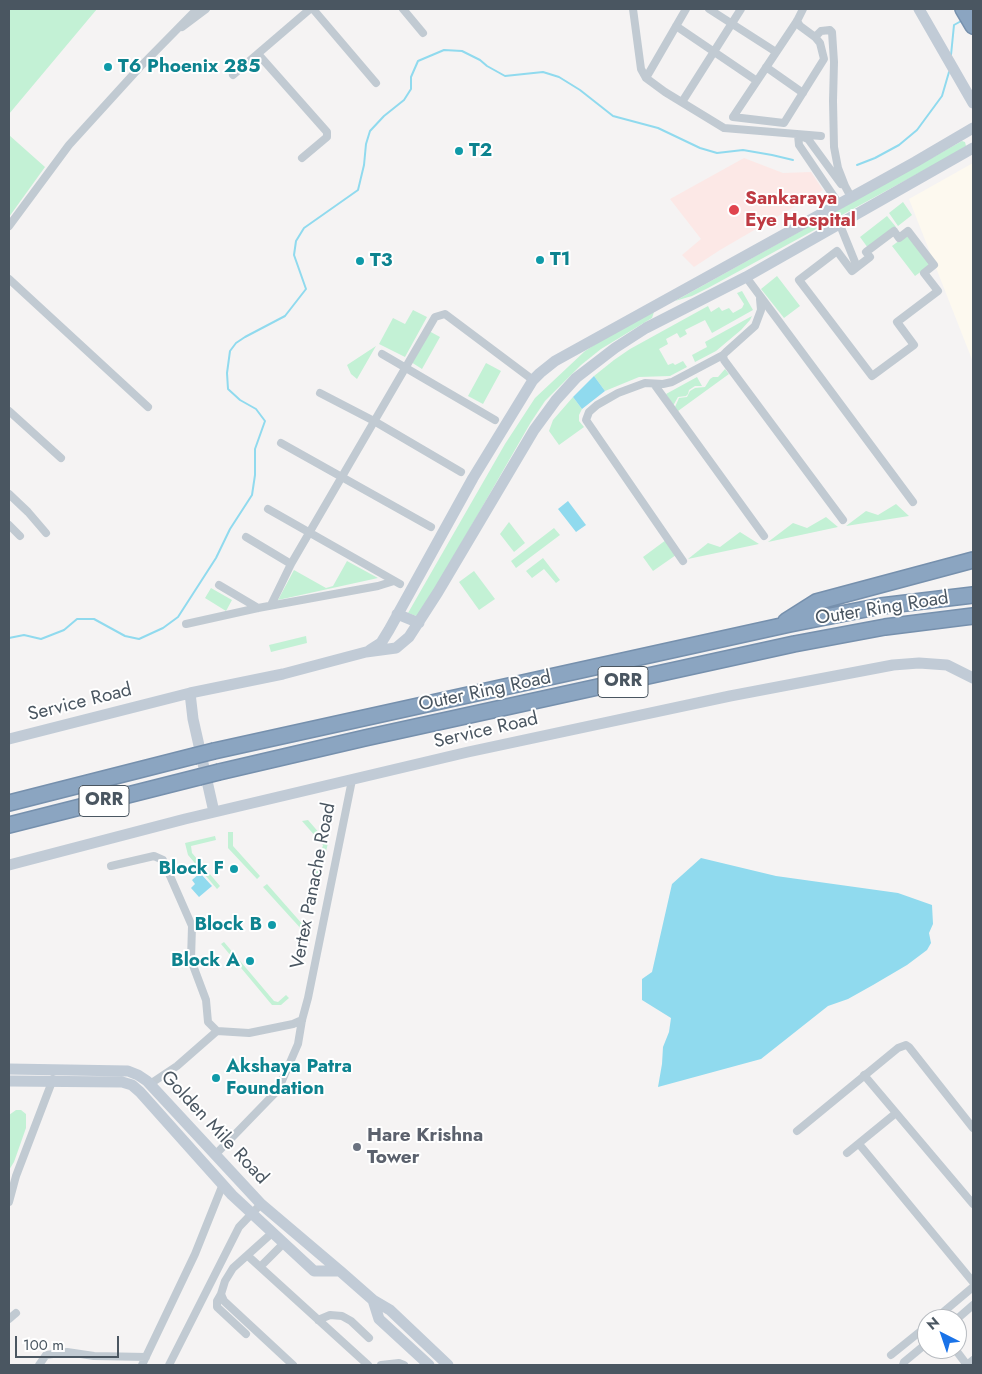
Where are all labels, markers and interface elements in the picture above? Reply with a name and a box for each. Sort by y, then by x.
place label: T6 Phoenix 285 [118,56,260,78]
marker: T6 Phoenix 285 [102,61,114,73]
place label: T2 [469,140,492,162]
marker: T2 [453,145,465,157]
place label: Sankaraya Eye Hospital [745,188,856,232]
marker: Sankaraya Eye Hospital [727,203,741,217]
place label: T1 [550,249,570,271]
place label: T3 [370,250,392,272]
marker: T1 [534,254,546,266]
marker: T3 [354,255,366,267]
street label: Outer Ring Road [814,587,950,631]
road number: ORR [598,666,648,698]
street label: Outer Ring Road [417,667,553,717]
street label: Service Road [26,679,134,727]
street label: Service Road [432,708,540,754]
road number: ORR [79,786,129,816]
street label: Vertex Panache Road [287,801,341,971]
place label: Block F [158,858,224,880]
marker: Block F [228,863,240,875]
place label: Block B [194,914,262,936]
marker: Block B [266,919,278,931]
place label: Block A [171,950,240,972]
marker: Block A [244,955,256,967]
place label: Akshaya Patra Foundation [226,1056,352,1100]
street label: Golden Mile Road [156,1066,272,1190]
marker: Akshaya Patra Foundation [210,1072,222,1084]
place label: Hare Krishna Tower [367,1125,483,1169]
marker: Hare Krishna Tower [351,1141,363,1153]
north arrow [917,1309,967,1359]
text: N [922,1312,944,1335]
scale bar [18,1326,121,1358]
text: 100 m [23,1334,64,1356]

